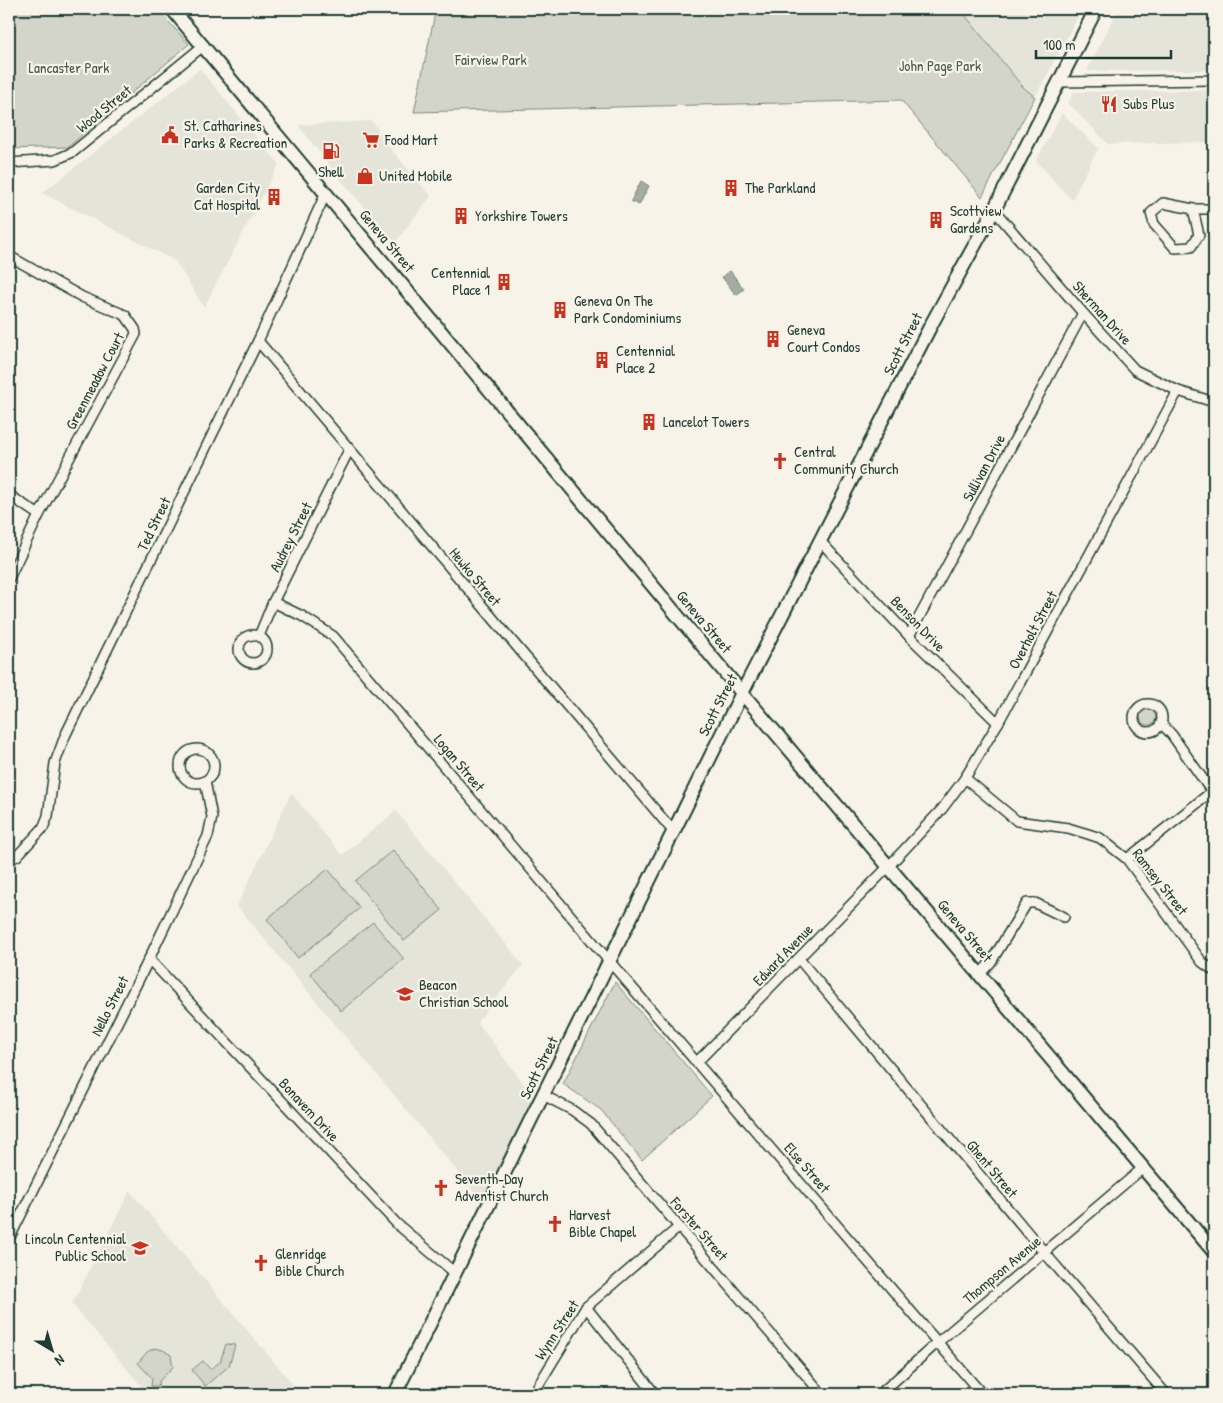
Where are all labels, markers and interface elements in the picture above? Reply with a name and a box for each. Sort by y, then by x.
scale bar [1036,28,1170,60]
text: 100 m [1043,34,1076,55]
park label: Fairview Park [454,49,527,70]
park label: John Page Park [899,55,981,76]
park label: Lancaster Park [28,57,110,78]
street label: Wood Street [72,79,136,137]
place label: Subs Plus [1123,93,1174,114]
restaurant icon: Subs Plus [1099,94,1119,114]
place label: St. Catharines Parks & Recreation [184,115,288,153]
public building icon: St. Catharines Parks & Recreation [160,125,180,145]
place label: Food Mart [384,129,439,150]
supermarket icon: Food Mart [361,130,381,150]
fuel station icon: Shell [321,141,341,161]
place label: Shell [318,161,344,182]
place label: United Mobile [379,165,452,186]
shop icon: United Mobile [355,166,375,186]
place label: Garden City Cat Hospital [194,177,260,215]
place label: The Parkland [745,177,815,198]
building icon: The Parkland [721,178,741,198]
building icon: Garden City Cat Hospital [264,187,284,207]
place label: Scottview Gardens [950,200,1001,238]
street label: Geneva Street [355,205,420,277]
place label: Yorkshire Towers [475,205,568,226]
building icon: Yorkshire Towers [451,206,471,226]
building icon: Scottview Gardens [926,210,946,230]
place label: Centennial Place 1 [431,262,490,300]
building icon: Centennial Place 1 [494,272,514,292]
street label: Sherman Drive [1068,276,1137,349]
place label: Geneva On The Park Condominiums [574,290,681,328]
building icon: Geneva On The Park Condominiums [550,300,570,320]
street label: Scott Street [878,308,928,379]
place label: Geneva Court Condos [787,319,861,357]
street label: Greenmeadow Court [60,328,129,433]
building icon: Geneva Court Condos [763,329,783,349]
place label: Centennial Place 2 [616,340,675,378]
building icon: Centennial Place 2 [592,350,612,370]
place label: Lancelot Towers [663,411,749,432]
building icon: Lancelot Towers [639,412,659,432]
street label: Sullivan Drive [957,431,1010,505]
place label: Central Community Church [794,441,898,479]
church icon: Central Community Church [770,451,790,471]
street label: Ted Street [132,493,176,554]
street label: Audrey Street [264,498,317,575]
street label: Hewko Street [445,543,507,611]
street label: Geneva Street [672,586,737,658]
street label: Overholt Street [1003,586,1062,673]
street label: Benson Drive [886,591,950,656]
street label: Scott Street [693,669,743,740]
street label: Logan Street [429,729,490,797]
street label: Ramsey Street [1128,844,1194,920]
street label: Geneva Street [933,895,998,967]
street label: Edward Avenue [748,919,817,990]
street label: Nello Street [85,971,134,1039]
place label: Beacon Christian School [419,974,508,1012]
school or university icon: Beacon Christian School [395,984,415,1004]
street label: Scott Street [514,1032,563,1103]
street label: Bonavem Drive [274,1073,344,1146]
street label: Ghent Street [962,1135,1023,1203]
street label: Else Street [780,1138,836,1198]
place label: Seventh-Day Adventist Church [455,1168,548,1206]
church icon: Seventh-Day Adventist Church [431,1178,451,1198]
street label: Forster Street [665,1191,734,1266]
place label: Harvest Bible Chapel [569,1204,636,1242]
church icon: Harvest Bible Chapel [545,1214,565,1234]
place label: Lincoln Centennial Public School [25,1228,126,1266]
street label: Thompson Avenue [958,1231,1045,1309]
school or university icon: Lincoln Centennial Public School [130,1238,150,1258]
place label: Glenridge Bible Church [275,1243,344,1281]
church icon: Glenridge Bible Church [251,1253,271,1273]
street label: Wynn Street [529,1295,584,1364]
north arrow [28,1326,78,1376]
text: N [51,1351,69,1371]

